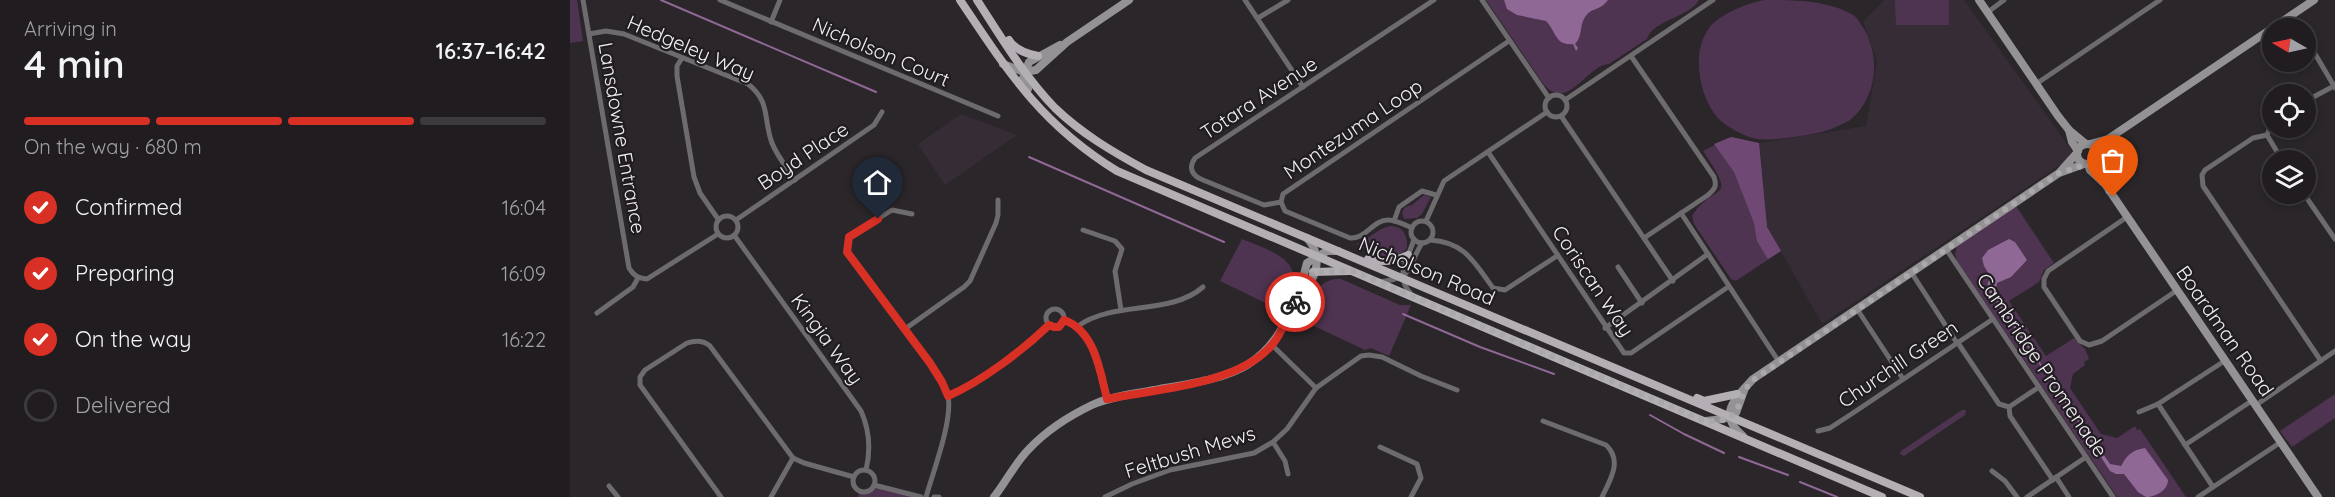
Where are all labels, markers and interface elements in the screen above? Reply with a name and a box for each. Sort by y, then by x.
street label: Hedgeley Way [624,9,759,86]
street label: Nicholson Court [809,11,954,92]
text: Arriving in [24,16,117,41]
north arrow [2262,18,2316,72]
map controls [2262,18,2316,204]
text: 16:37–16:42 [435,37,546,65]
text: 4 min [24,39,125,88]
street label: Lansdowne Entrance [593,40,652,235]
street label: Totara Avenue [1196,51,1322,145]
street label: Montezuma Loop [1279,73,1427,184]
button: locate [2262,84,2316,138]
street label: Boyd Place [753,116,853,195]
text: On the way · 680 m [24,134,202,159]
pin [2087,135,2138,197]
icon: bag [2096,144,2129,177]
button: layers [2262,150,2316,204]
pin [852,157,903,219]
icon: home [861,166,894,199]
icon: check [24,191,57,224]
text: Confirmed [75,193,182,221]
text: 16:04 [502,195,546,220]
street label: Coriscan Way [1547,220,1640,341]
street label: Nicholson Road [1355,231,1499,310]
icon: check [24,257,57,290]
text: Preparing [75,259,175,287]
text: 16:09 [501,261,546,286]
street label: Boardman Road [2171,261,2280,401]
street label: Cambridge Promenade [1972,268,2113,461]
courier [1265,272,1325,332]
icon: bike [1279,286,1312,319]
street label: Kingia Way [786,288,869,389]
street label: Churchill Green [1833,314,1962,413]
icon: check [24,323,57,356]
text: On the way [75,325,191,353]
text: 16:22 [502,327,546,352]
text: Delivered [75,391,171,419]
street label: Feltbush Mews [1121,420,1258,483]

